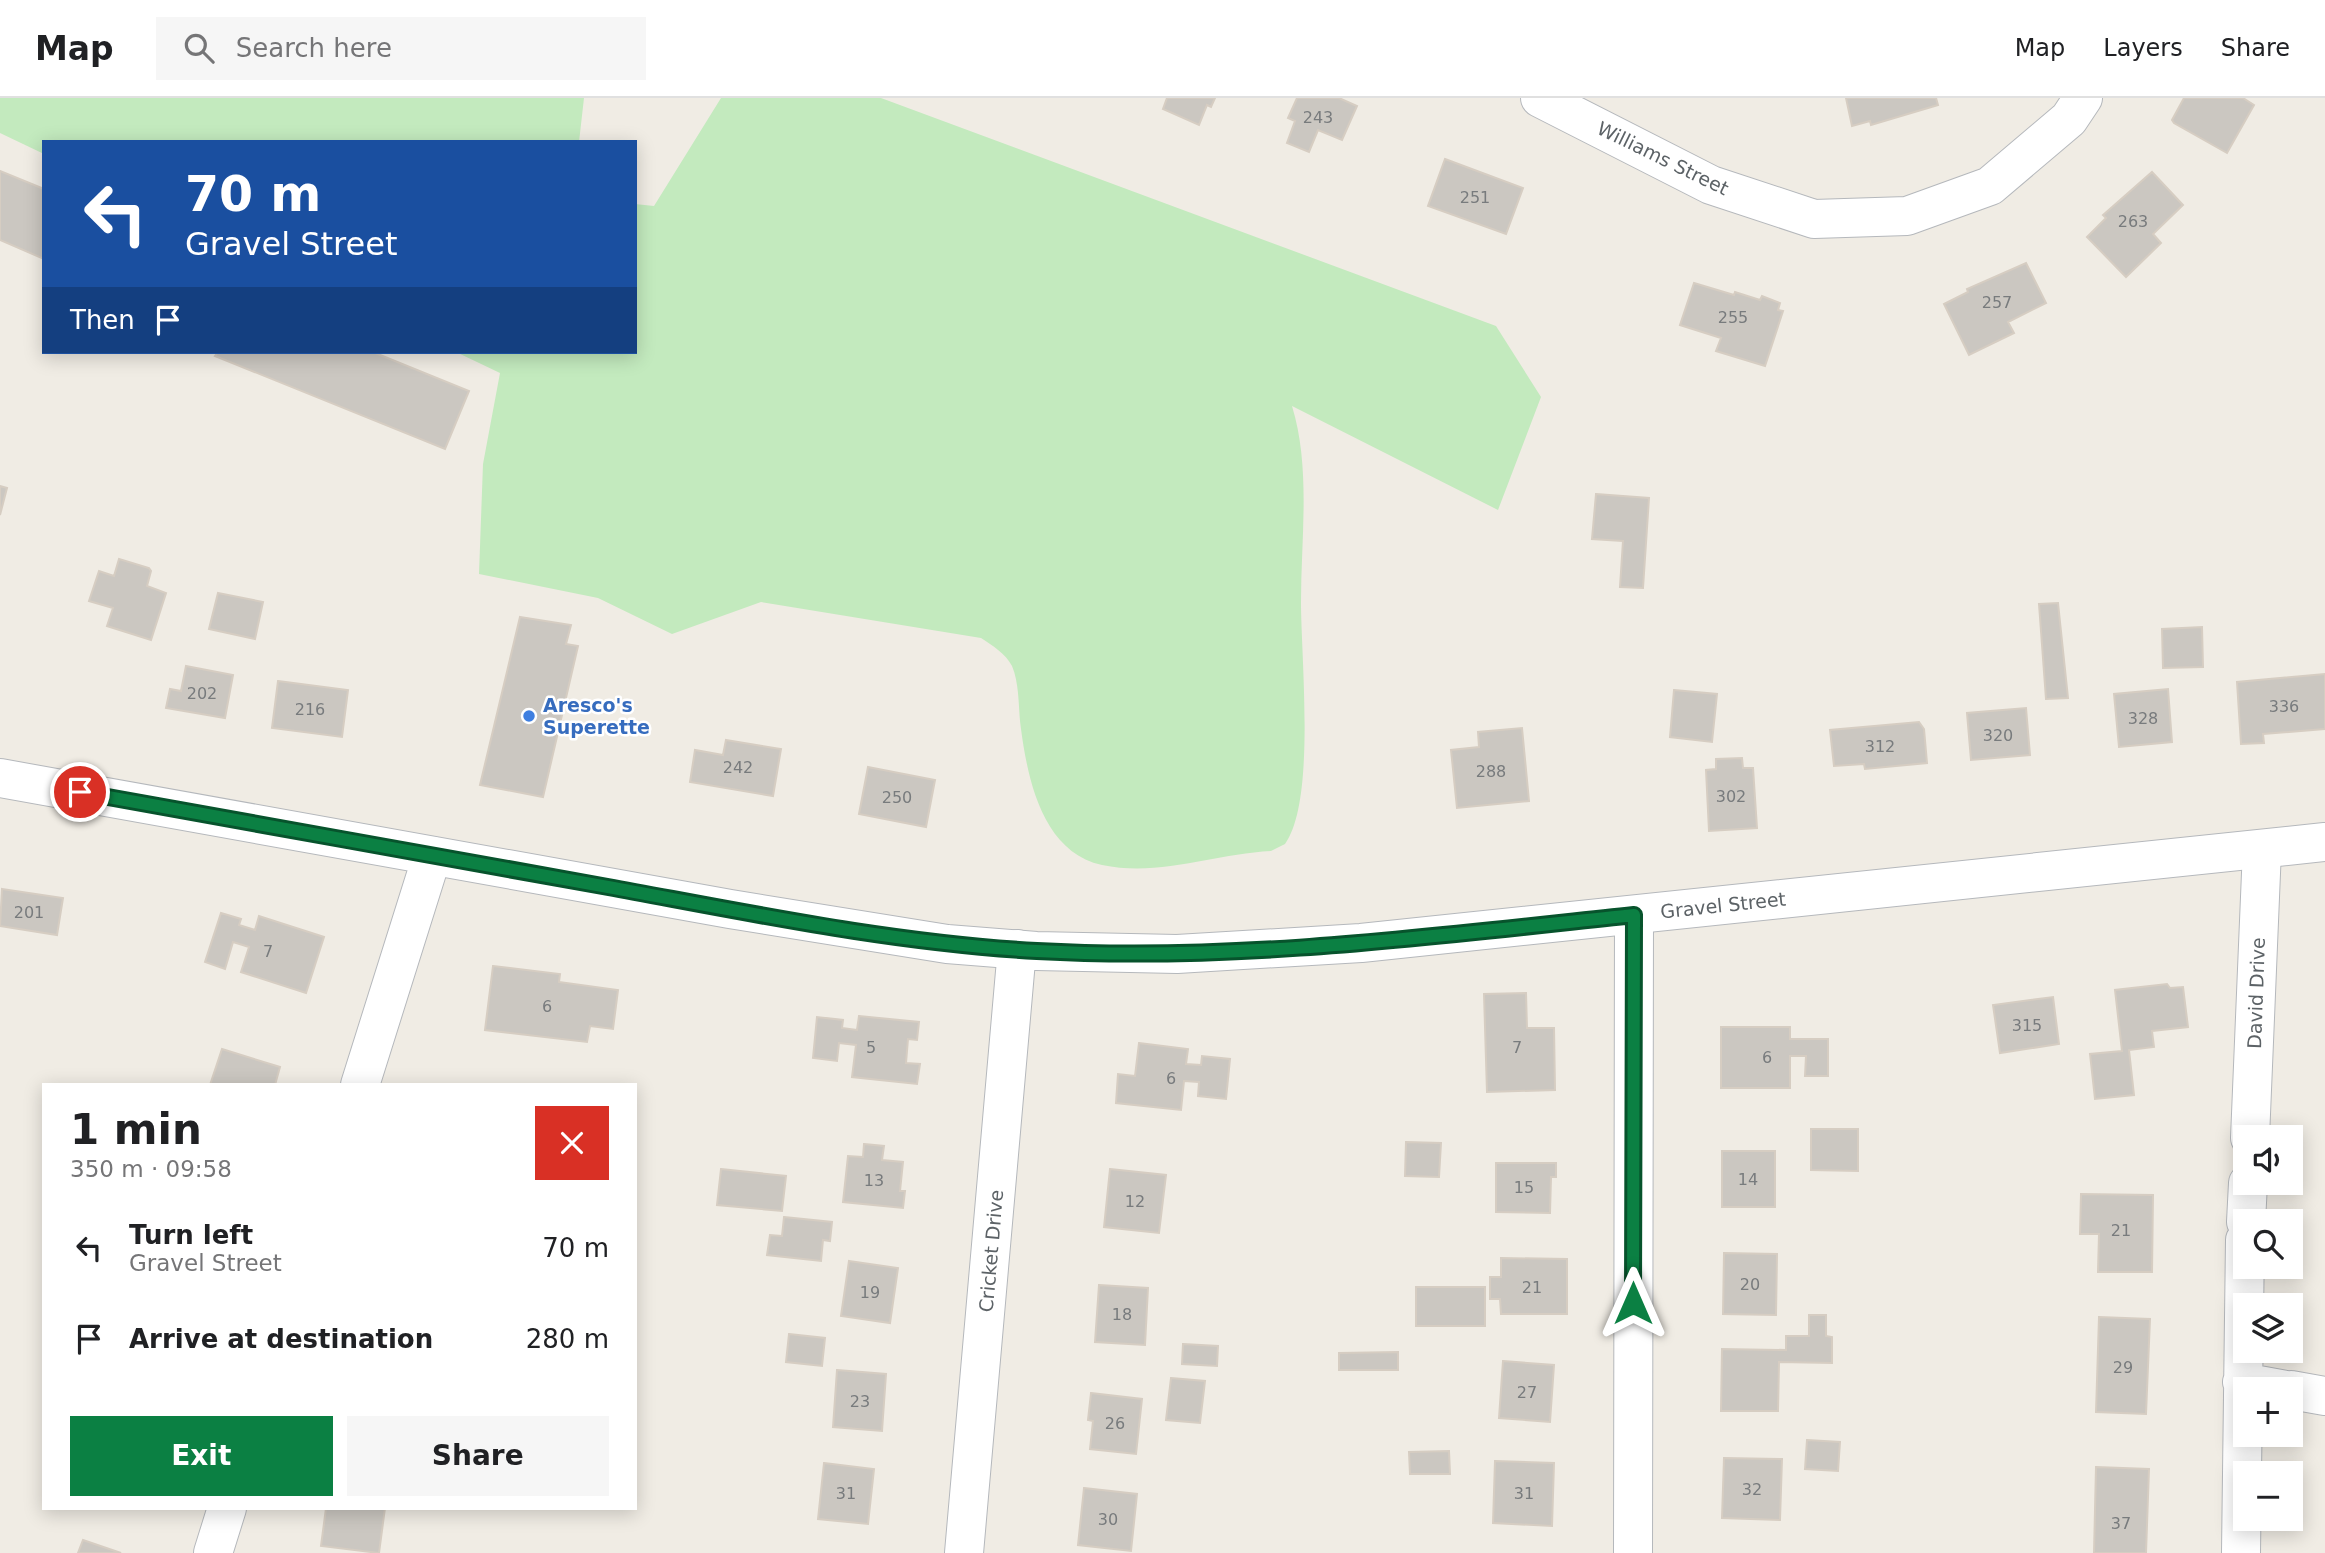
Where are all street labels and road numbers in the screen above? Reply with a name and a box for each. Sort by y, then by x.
street label: Williams Street [1594,117,1732,199]
street label: Gravel Street [1659,887,1787,923]
street label: David Drive [2243,937,2269,1049]
street label: Cricket Drive [975,1189,1007,1313]

